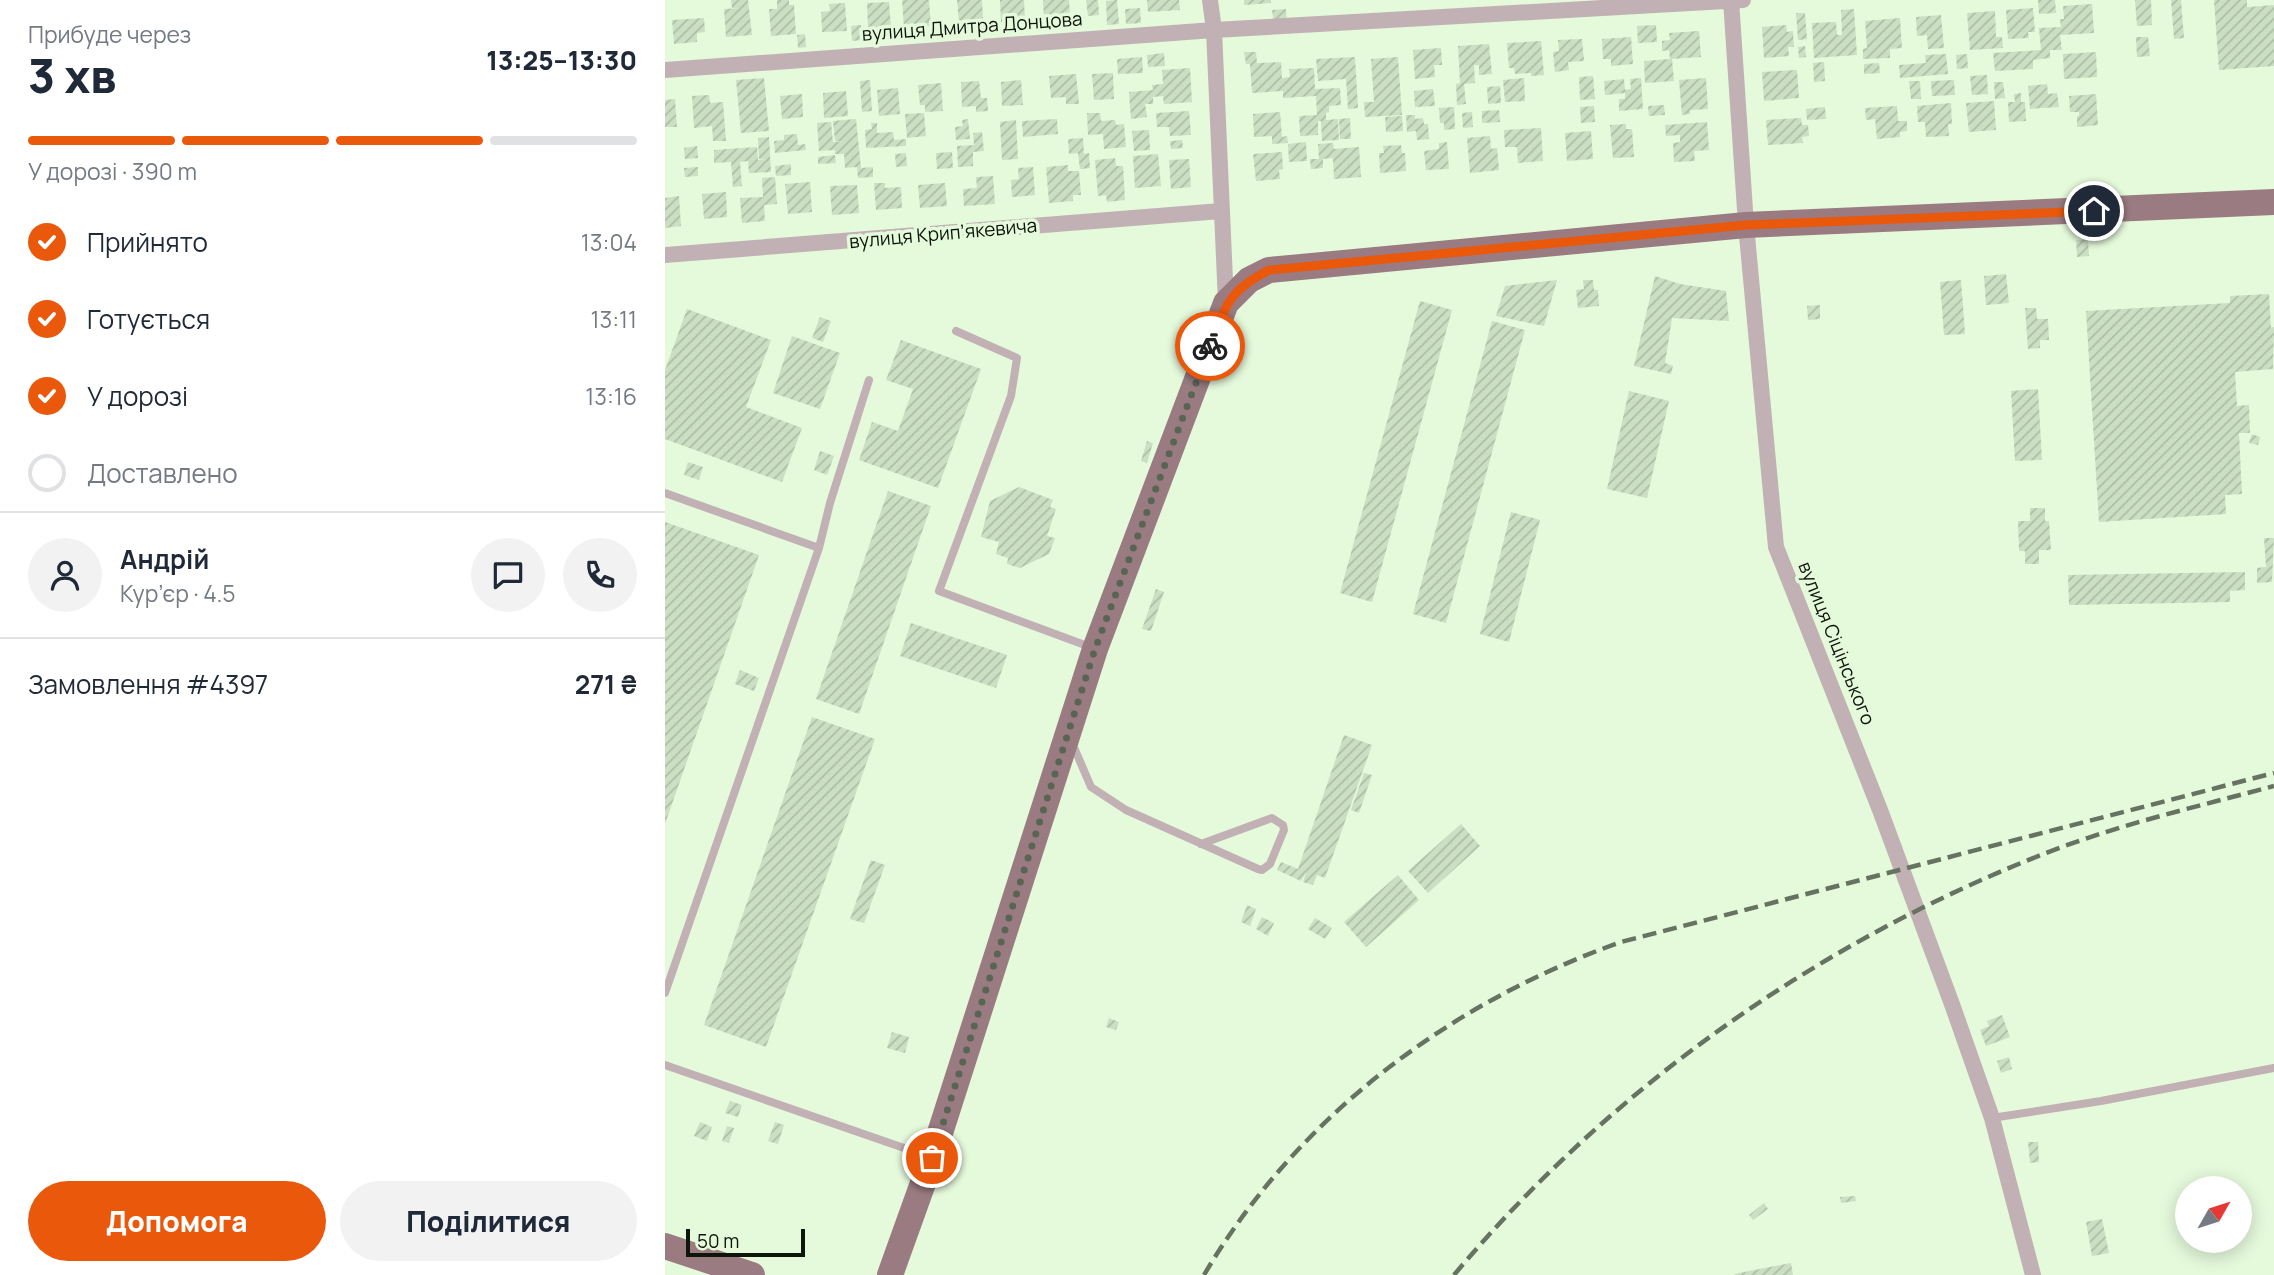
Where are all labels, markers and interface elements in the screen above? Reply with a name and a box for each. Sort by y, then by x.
street label: вулиця Дмитра Донцова [861,5,1083,47]
text: Прибуде через [28,18,191,50]
text: 13:25–13:30 [486,42,637,78]
text: 3 хв [28,44,116,107]
text: У дорозі · 390 m [28,155,197,187]
pin [2064,181,2124,241]
icon: home [2075,192,2113,230]
street label: вулиця Крипʼякевича [848,212,1038,254]
icon: check [28,223,66,261]
text: Прийнято [87,224,208,260]
text: 13:04 [581,226,637,258]
icon: check [28,300,66,338]
text: Готується [87,301,210,337]
text: 13:11 [590,303,637,335]
courier [1175,311,1245,381]
icon: bike [1191,327,1229,365]
icon: check [28,377,66,415]
text: У дорозі [87,378,188,414]
text: 13:16 [585,380,637,412]
text: Доставлено [87,455,238,491]
button: person [28,538,102,612]
button: chat [471,538,545,612]
button: phone [563,538,637,612]
text: Андрій [120,541,209,577]
street label: вулиця Сіцінського [1792,557,1882,729]
text: Кур’єр · 4.5 [120,577,236,609]
text: Замовлення #4397 [28,666,268,702]
text: 271 ₴ [575,666,637,702]
pin [902,1128,962,1188]
icon: bag [913,1139,951,1177]
north arrow [2175,1176,2252,1253]
map controls [2175,1176,2252,1253]
button: Допомога [28,1181,326,1261]
button: Поділитися [340,1181,637,1261]
scale bar [686,1226,805,1258]
text: 50 m [697,1228,739,1254]

